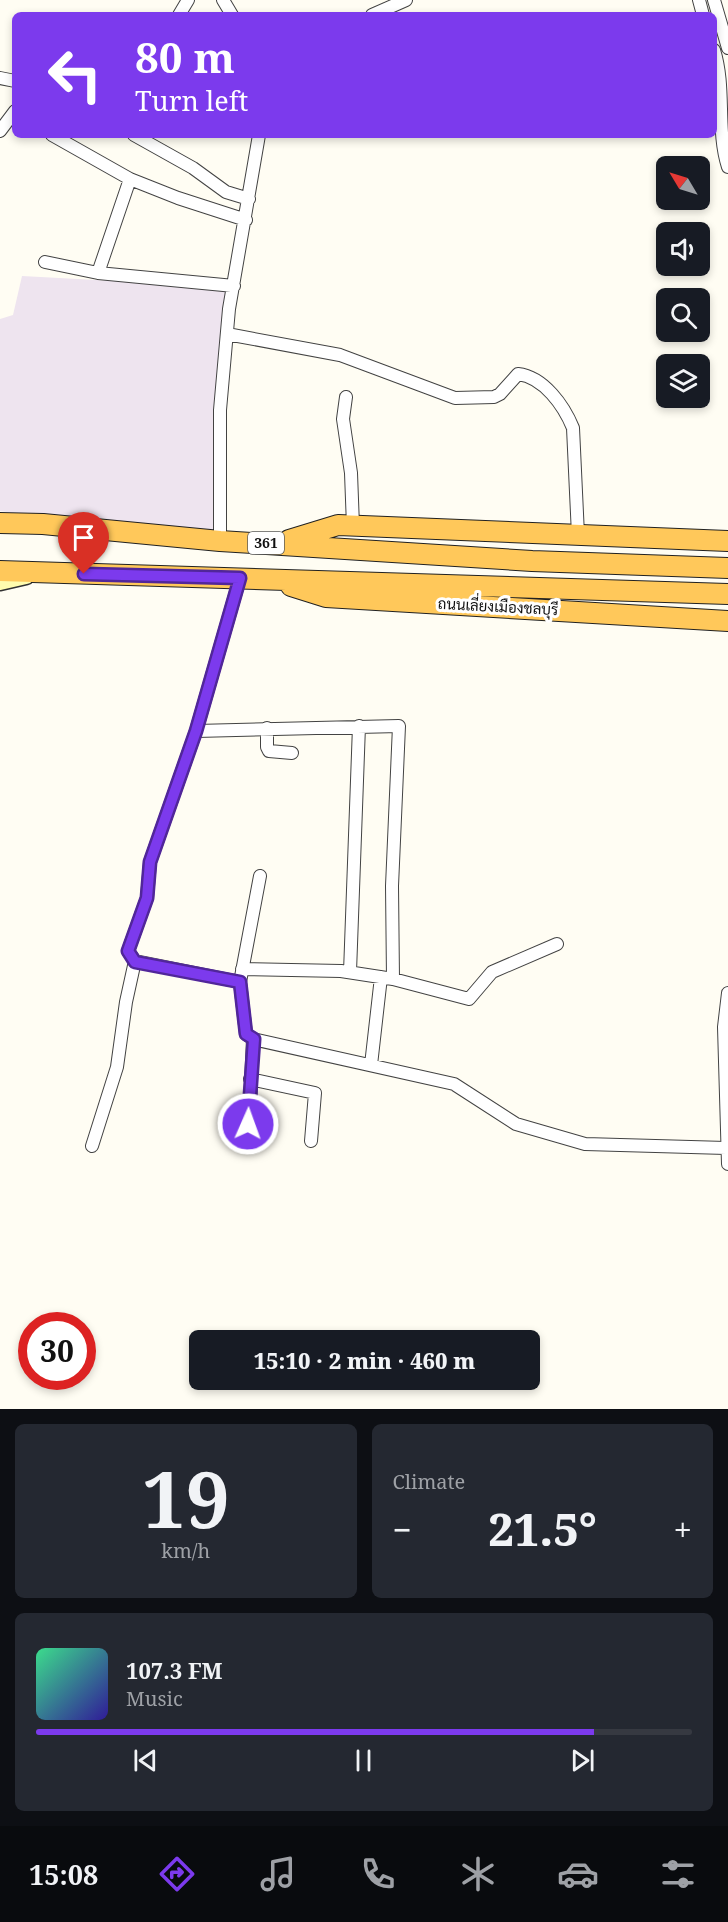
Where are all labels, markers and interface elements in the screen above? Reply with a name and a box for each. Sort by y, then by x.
text: 80 m [135,28,235,85]
icon: left [36,36,114,114]
text: Turn left [135,82,248,119]
north arrow [656,156,710,210]
map controls [656,156,710,408]
button: sound [656,222,710,276]
button: search [656,288,710,342]
button: layers [656,354,710,408]
pin [58,512,109,574]
icon: arrive [67,521,100,554]
road number: 361 [248,532,284,554]
street label: ถนนเลี่ยงเมืองชลบุรี [437,589,559,621]
position arrow [216,1092,280,1156]
speed limit sign: 30 [18,1312,96,1390]
text: 15:10 · 2 min · 460 m [254,1345,475,1375]
text: 19 [142,1445,230,1551]
text: Climate [393,1468,465,1495]
text: 21.5° [488,1498,597,1559]
text: − [393,1507,412,1552]
text: + [674,1507,692,1552]
text: km/h [161,1537,210,1564]
text: 107.3 FM [126,1655,223,1685]
text: Music [126,1685,183,1712]
icon: previous [129,1744,162,1777]
icon: pause [347,1744,380,1777]
icon: next [566,1744,599,1777]
icon: directions [156,1853,198,1895]
icon: music [257,1853,299,1895]
icon: phone [357,1853,399,1895]
icon: climate [457,1853,499,1895]
icon: car [557,1853,599,1895]
icon: filters [657,1853,699,1895]
text: 15:08 [29,1856,98,1893]

